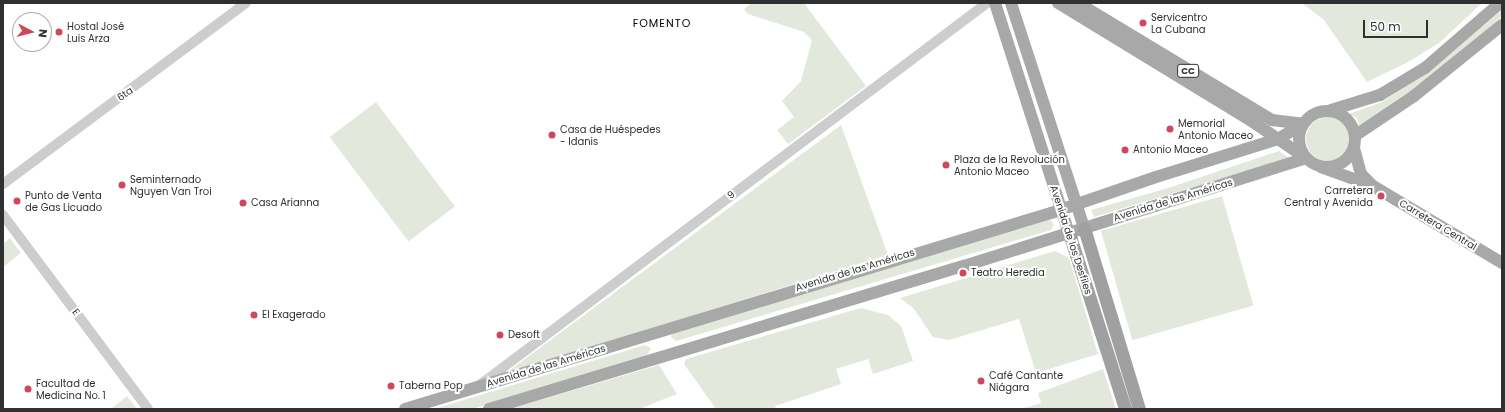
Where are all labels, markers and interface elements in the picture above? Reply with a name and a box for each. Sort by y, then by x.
place label: Servicentro La Cubana [1151,11,1207,34]
north arrow [12,12,52,52]
scale bar [1365,12,1430,38]
district label: FOMENTO [633,16,691,30]
marker: Servicentro La Cubana [1138,18,1148,28]
text: 50 m [1370,18,1401,35]
place label: Hostal José Luis Arza [67,20,124,44]
marker: Hostal José Luis Arza [54,27,64,37]
text: N [34,28,51,38]
road number: CC [1177,64,1199,78]
street label: 6ta [115,84,135,104]
place label: Memorial Antonio Maceo [1178,117,1253,140]
place label: Casa de Huéspedes - Idanis [560,123,661,146]
marker: Memorial Antonio Maceo [1165,124,1175,134]
marker: Casa de Huéspedes - Idanis [547,130,557,140]
place label: Antonio Maceo [1133,144,1208,156]
marker: Antonio Maceo [1120,145,1130,155]
place label: Plaza de la Revolución Antonio Maceo [954,153,1065,176]
marker: Plaza de la Revolución Antonio Maceo [941,160,951,170]
place label: Seminternado Nguyen Van Troi [130,173,212,196]
street label: Avenida de las Américas [1112,176,1234,224]
marker: Seminternado Nguyen Van Troi [117,180,127,190]
street label: Avenida de los Desfiles [1048,184,1094,296]
place label: Carretera Central y Avenida [1284,184,1373,208]
street label: 9 [725,188,737,202]
place label: Punto de Venta de Gas Licuado [25,189,102,212]
marker: Carretera Central y Avenida [1376,191,1386,201]
marker: Punto de Venta de Gas Licuado [12,196,22,206]
place label: Casa Arianna [251,197,319,209]
street label: Carretera Central [1397,197,1479,253]
marker: Casa Arianna [238,198,248,208]
street label: Avenida de las Américas [794,246,916,294]
place label: Teatro Heredia [971,267,1045,279]
marker: Teatro Heredia [958,268,968,278]
street label: E [70,306,82,318]
place label: El Exagerado [262,309,326,321]
marker: El Exagerado [249,310,259,320]
place label: Desoft [508,329,540,341]
marker: Desoft [495,330,505,340]
street label: Avenida de las Américas [485,342,607,390]
place label: Café Cantante Niágara [989,369,1063,392]
marker: Café Cantante Niágara [976,376,986,386]
place label: Facultad de Medicina No. 1 [36,377,106,400]
place label: Taberna Pop [399,380,463,392]
marker: Taberna Pop [386,381,396,391]
marker: Facultad de Medicina No. 1 [23,384,33,394]

